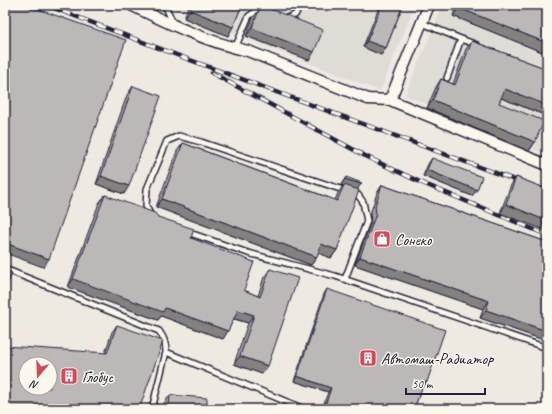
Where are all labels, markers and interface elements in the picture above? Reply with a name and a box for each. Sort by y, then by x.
shop icon: Сонеко [372,229,392,249]
place label: Сонеко [395,230,433,250]
building icon: Автомаш-Радиатор [358,348,378,368]
place label: Автомаш-Радиатор [381,349,494,369]
north arrow [18,356,58,396]
building icon: Глобус [59,366,79,386]
place label: Глобус [82,367,114,387]
scale bar [406,370,485,396]
text: 50 m [412,376,434,392]
text: N [27,377,40,393]

